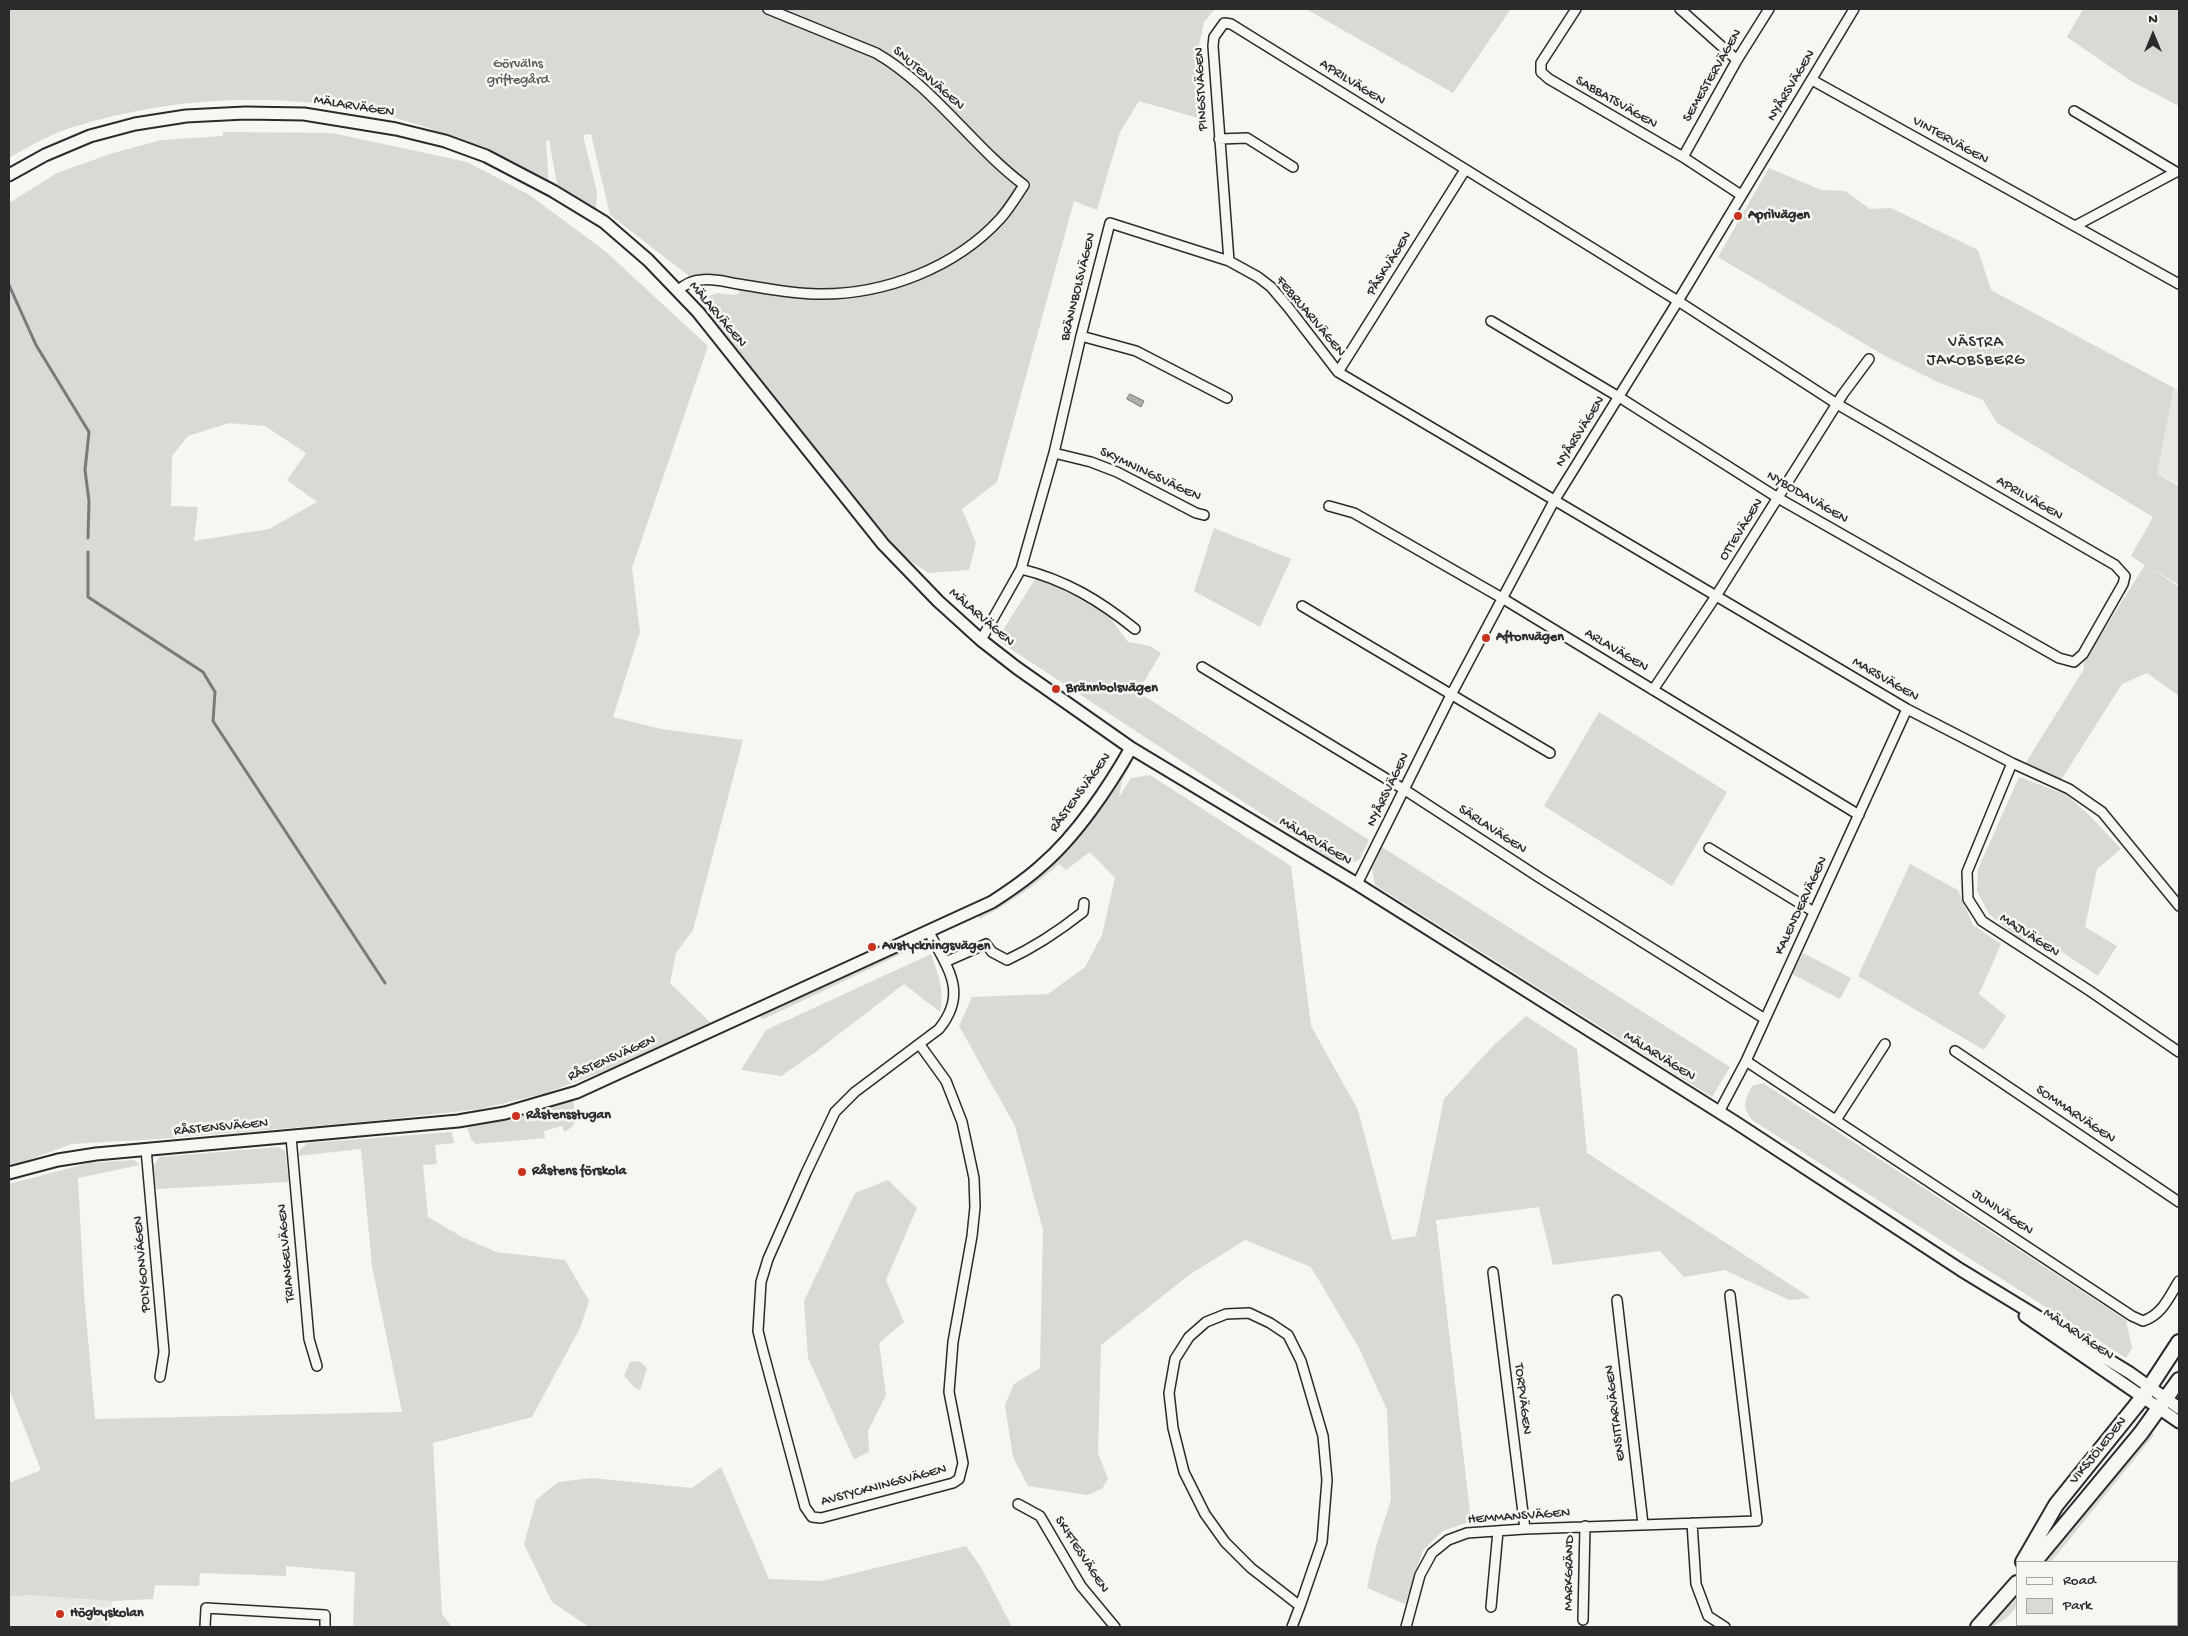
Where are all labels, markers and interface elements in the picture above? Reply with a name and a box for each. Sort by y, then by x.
north arrow [2128,10,2178,60]
text: N [2148,11,2158,28]
street label: SEMESTERVÄGEN [1680,27,1746,125]
street label: SNUTENVÄGEN [889,43,967,115]
street label: PINGSTVÄGEN [1191,47,1213,131]
street label: NYÅRSVÄGEN [1764,47,1820,125]
street label: APRILVÄGEN [1316,56,1388,110]
park label: Görvälns griftegård [487,57,549,90]
street label: SABBATSVÄGEN [1572,73,1660,133]
street label: MÄLARVÄGEN [312,92,396,122]
street label: VINTERVÄGEN [1909,113,1991,169]
place label: Aprilvägen [1748,208,1810,224]
marker: Aprilvägen [1732,210,1744,222]
street label: PÅSKVÄGEN [1364,229,1416,299]
street label: BRÄNNBOLSVÄGEN [1057,231,1101,343]
street label: FEBRUARIVÄGEN [1271,273,1349,361]
street label: MÄLARVÄGEN [684,278,750,352]
district label: VÄSTRA JAKOBSBERG [1925,334,2027,372]
street label: NYÅRSVÄGEN [1553,393,1609,471]
street label: SKYMNINGSVÄGEN [1097,444,1203,506]
street label: NYBODAVÄGEN [1763,468,1851,528]
street label: APRILVÄGEN [1993,473,2065,525]
street label: OTTEVÄGEN [1716,496,1768,564]
street label: MÄLARVÄGEN [945,585,1017,651]
street label: ARLAVÄGEN [1581,625,1651,677]
place label: Aftonvägen [1496,630,1564,646]
marker: Aftonvägen [1480,632,1492,644]
street label: MARSVÄGEN [1849,654,1921,706]
place label: Brännbolsvägen [1066,681,1158,697]
marker: Brännbolsvägen [1050,683,1062,695]
street label: RÅSTENSVÄGEN [1046,750,1116,836]
street label: NYÅRSVÄGEN [1364,750,1414,830]
street label: SÄRLAVÄGEN [1455,802,1529,858]
street label: MÄLARVÄGEN [1276,814,1354,870]
street label: KALENDERVÄGEN [1772,854,1832,958]
street label: MAJVÄGEN [1996,910,2062,962]
place label: Avstyckningsvägen [882,939,990,955]
marker: Avstyckningsvägen [866,941,878,953]
street label: MÄLARVÄGEN [1620,1028,1698,1086]
street label: RÅSTENSVÄGEN [565,1032,659,1086]
street label: SOMMARVÄGEN [2032,1082,2118,1148]
place label: Råstensstugan [526,1108,611,1124]
marker: Råstensstugan [510,1110,522,1122]
street label: RÅSTENSVÄGEN [173,1116,269,1140]
place label: Råstens förskola [532,1164,626,1180]
marker: Råstens förskola [516,1166,528,1178]
street label: JUNIVÄGEN [1968,1186,2036,1240]
street label: TRIANGELVÄGEN [274,1203,300,1303]
street label: POLYGONVÄGEN [130,1215,156,1313]
street label: MÄLARVÄGEN [2040,1305,2116,1365]
street label: TORPVÄGEN [1509,1362,1535,1436]
street label: ENSITTARVÄGEN [1602,1364,1630,1462]
street label: VIKSJÖLEDEN [2067,1414,2131,1488]
street label: AVSTYCKNINGSVÄGEN [819,1461,949,1511]
street label: HEMMANSVÄGEN [1467,1505,1571,1529]
street label: SKIFTESVÄGEN [1050,1513,1112,1597]
street label: MARKGRÄND [1561,1535,1579,1611]
legend [2016,1561,2178,1626]
text: Road [2063,1572,2096,1590]
text: Park [2063,1597,2092,1615]
place label: Högbyskolan [70,1606,144,1622]
marker: Högbyskolan [54,1608,66,1620]

